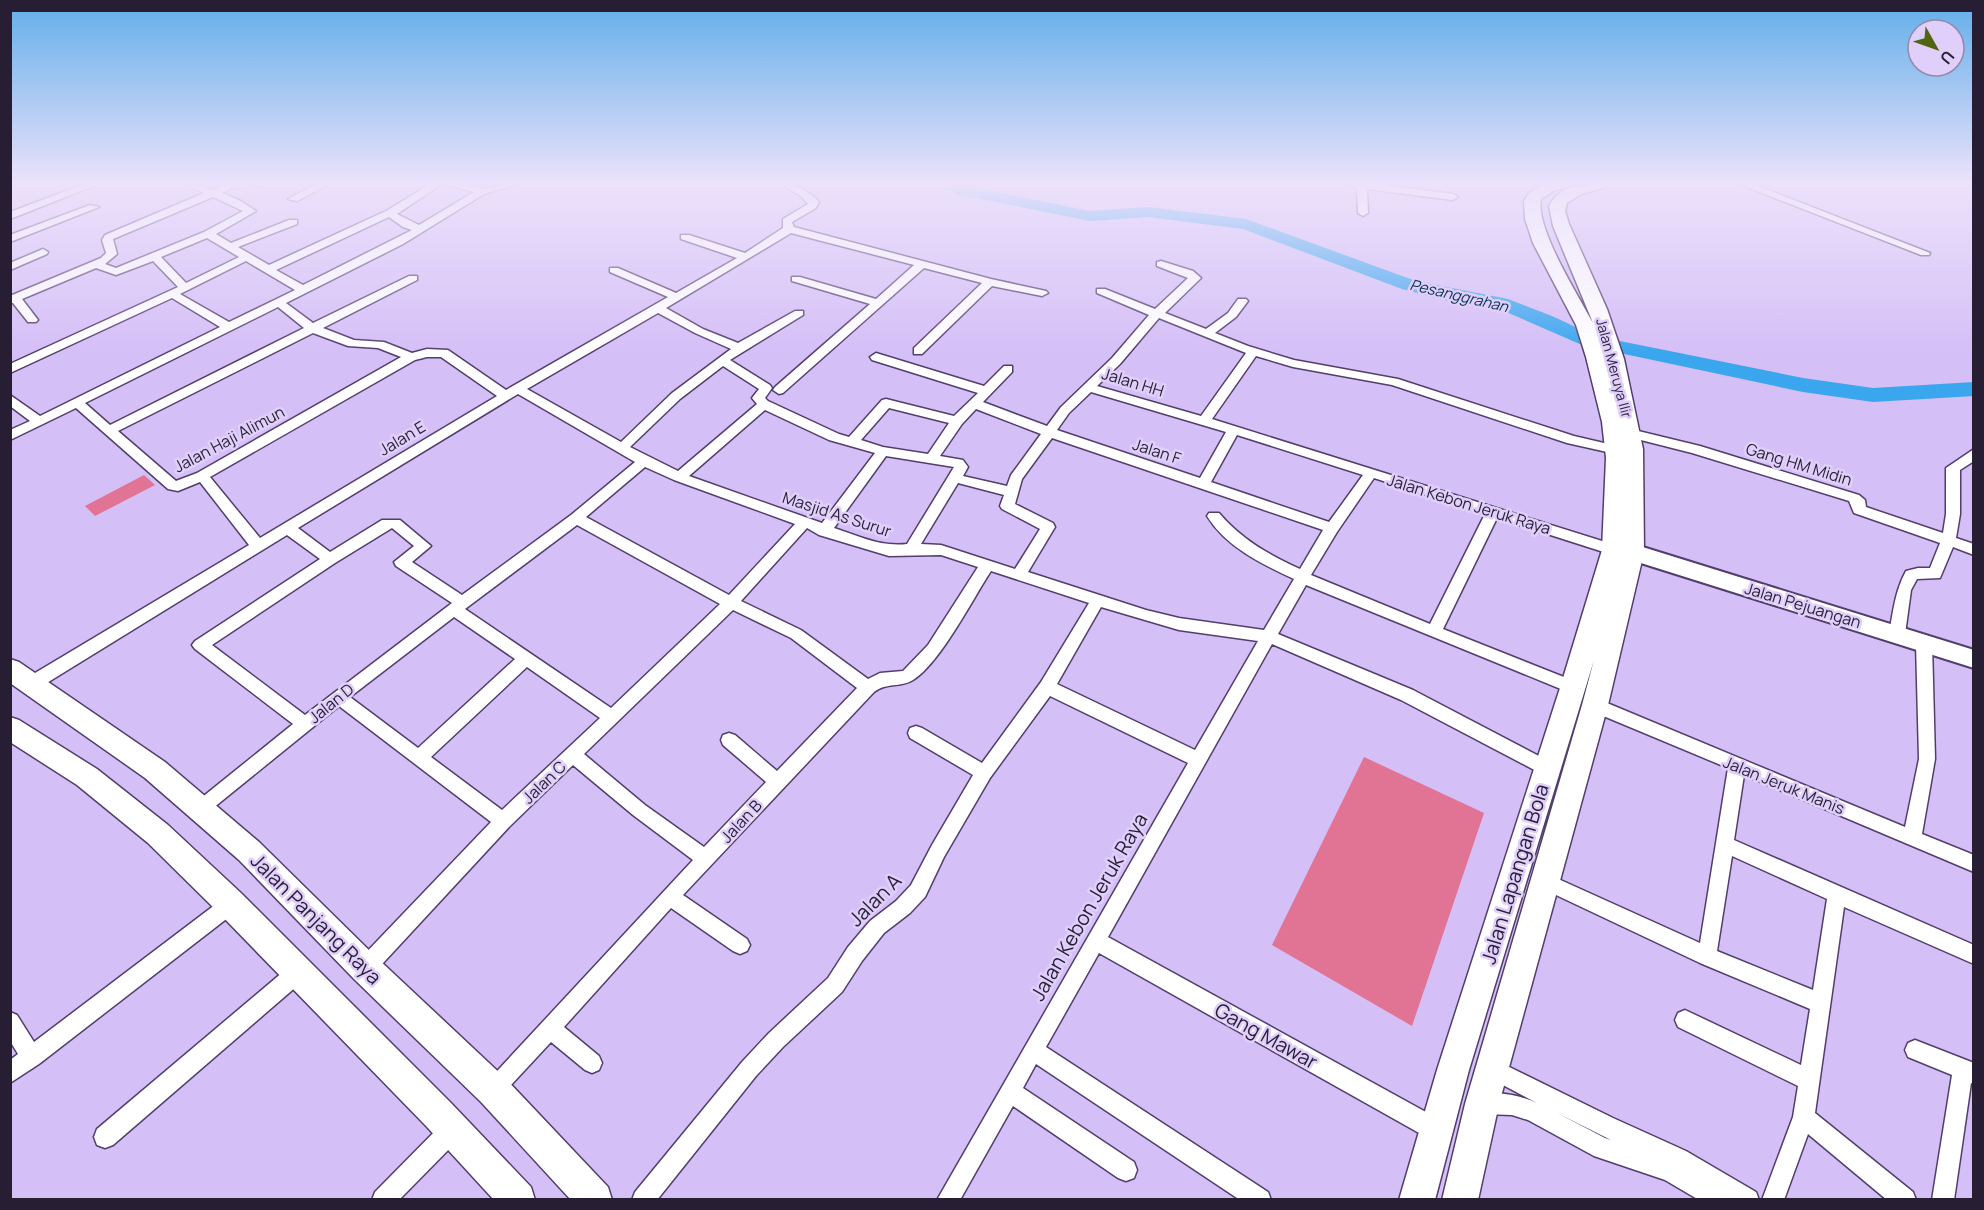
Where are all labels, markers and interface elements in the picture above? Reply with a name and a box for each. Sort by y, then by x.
north arrow [1906,18,1966,78]
text: U [1935,46,1960,69]
water label: Pesanggrahan [1408,274,1511,317]
street label: Jalan Meruya Ilir [1592,316,1637,420]
street label: Jalan HH [1099,362,1167,402]
street label: Jalan Haji Alimun [170,401,288,477]
street label: Jalan E [375,415,429,461]
street label: Jalan F [1130,433,1184,469]
street label: Gang HM Midin [1743,437,1855,491]
street label: Jalan Kebon Jeruk Raya [1384,469,1554,539]
street label: Masjid As Surur [780,486,894,542]
street label: Jalan Pejuangan [1742,577,1864,633]
street label: Jalan D [304,678,358,728]
street label: Jalan Jeruk Manis [1720,751,1848,819]
street label: Jalan C [517,756,571,808]
street label: Jalan Lapangan Bola [1474,781,1555,967]
street label: Jalan B [715,795,767,847]
street label: Jalan Kebon Jeruk Raya [1024,808,1153,1006]
street label: Jalan Panjang Raya [245,847,388,990]
street label: Jalan A [842,867,907,932]
street label: Gang Mawar [1210,996,1322,1075]

